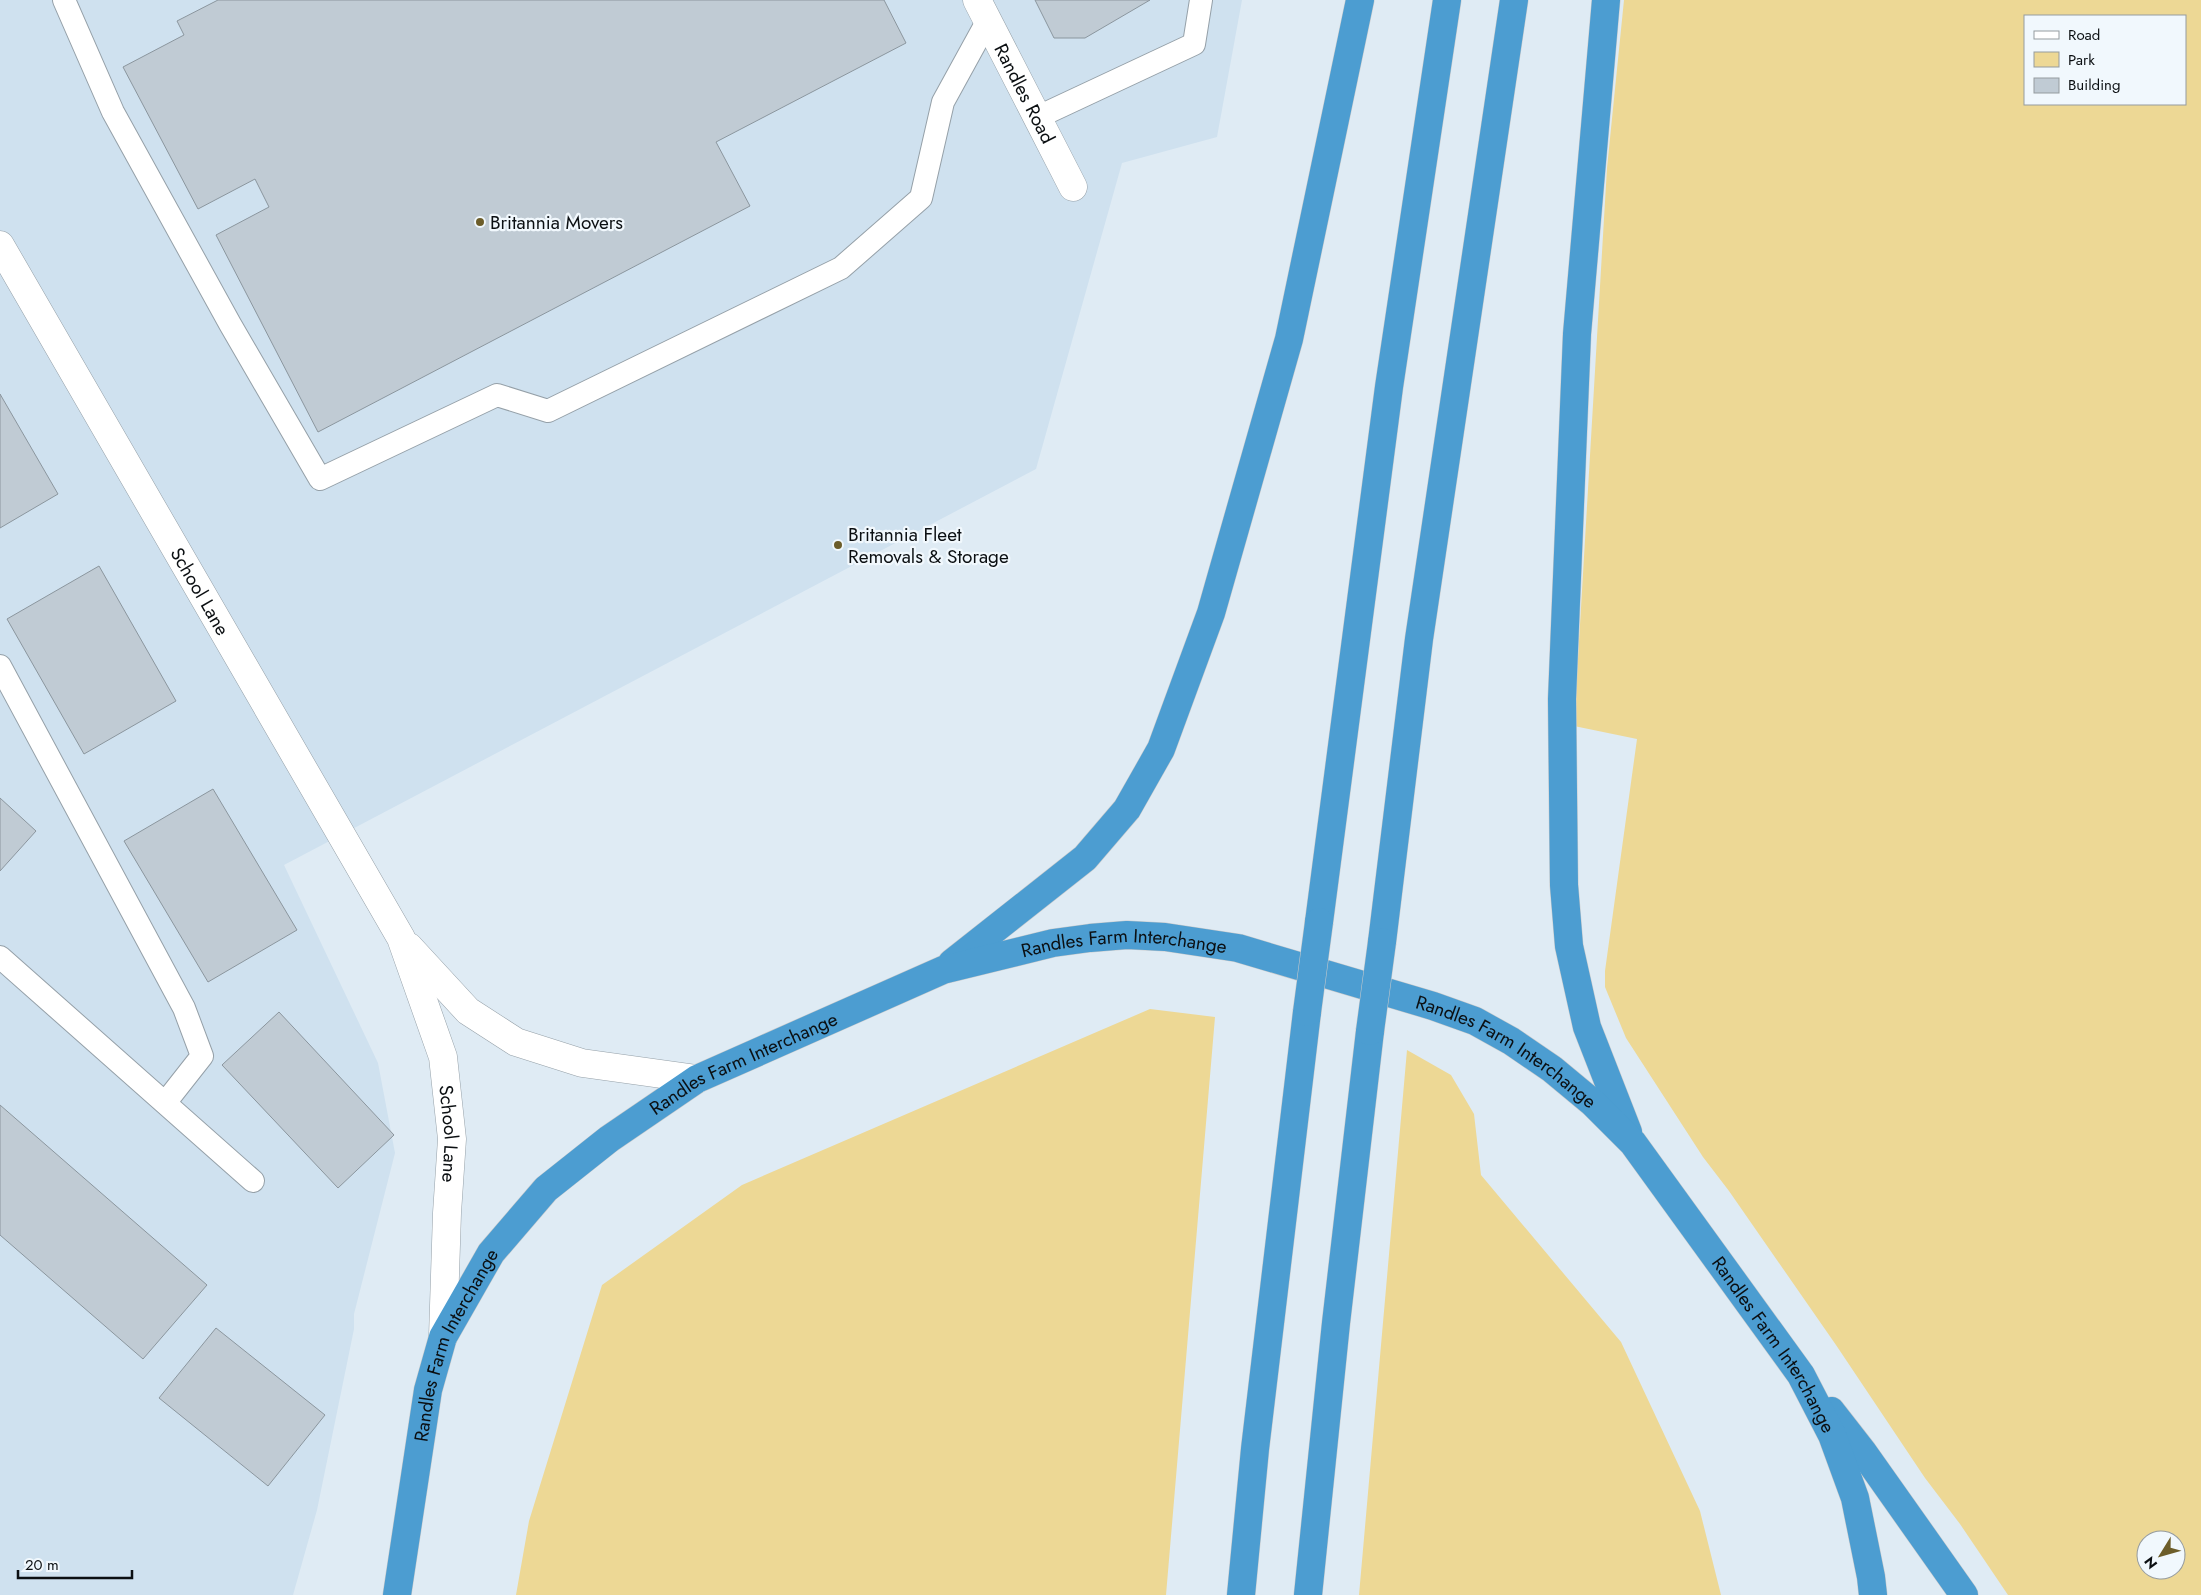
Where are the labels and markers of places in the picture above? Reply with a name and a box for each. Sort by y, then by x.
place label: Britannia Movers [490,209,623,236]
marker: Britannia Movers [474,216,486,228]
place label: Britannia Fleet Removals & Storage [848,521,1009,570]
marker: Britannia Fleet Removals & Storage [832,539,844,551]

